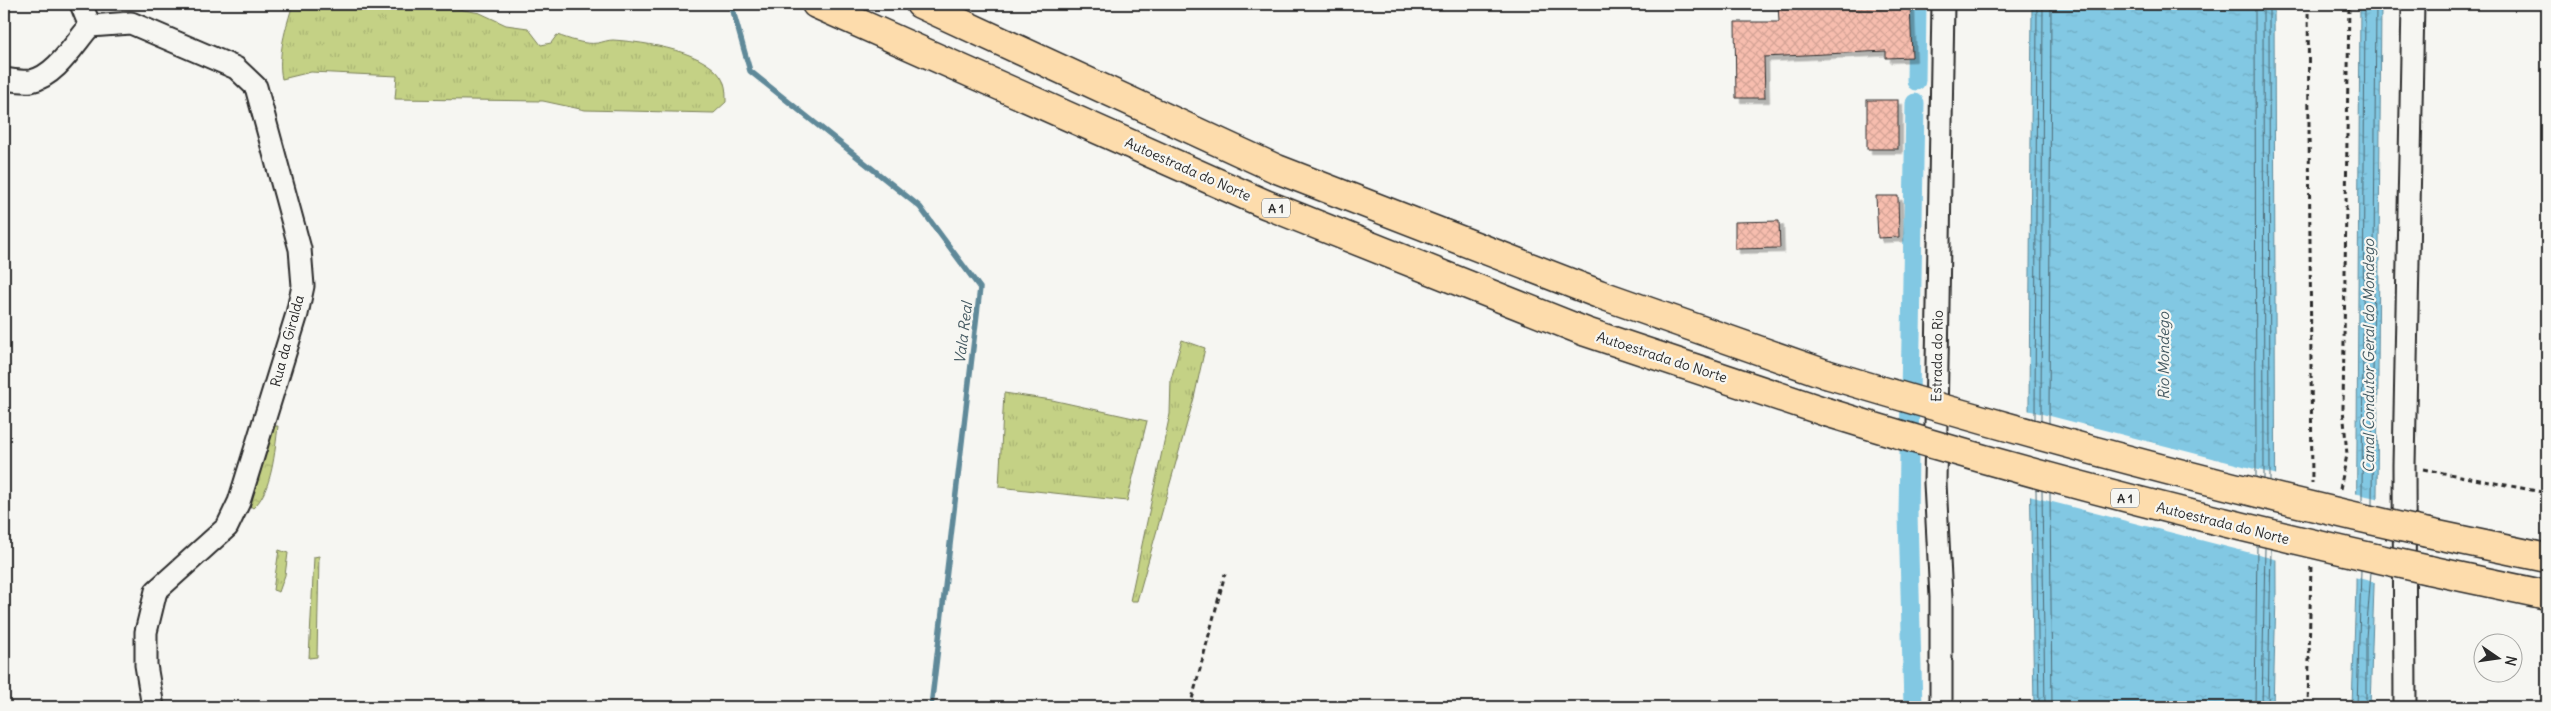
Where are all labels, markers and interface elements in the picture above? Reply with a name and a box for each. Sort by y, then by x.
street label: Autoestrada do Norte [1122,133,1254,205]
road number: A 1 [1262,198,1290,218]
water label: Canal Condutor Geral do Mondego [2359,237,2378,473]
street label: Rua da Giralda [266,293,308,389]
water label: Vala Real [950,298,977,365]
street label: Estrada do Rio [1927,310,1947,402]
water label: Rio Mondego [2154,311,2173,400]
street label: Autoestrada do Norte [1594,327,1730,387]
road number: A 1 [2111,488,2139,508]
street label: Autoestrada do Norte [2155,498,2291,548]
north arrow [2474,634,2524,684]
text: N [2501,654,2521,668]

